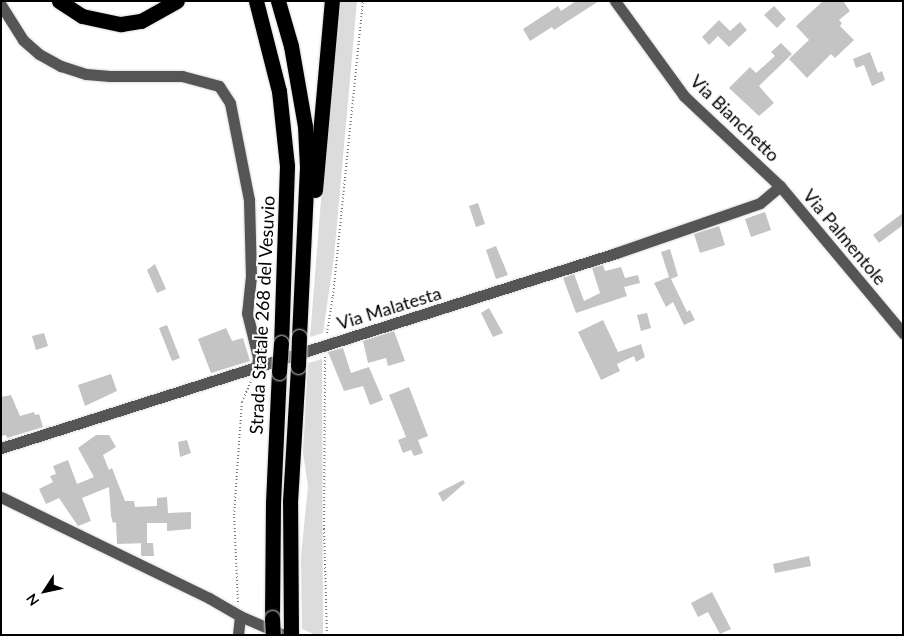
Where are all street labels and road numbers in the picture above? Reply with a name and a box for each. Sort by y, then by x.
street label: Via Bianchetto [686,70,784,166]
street label: Via Palmentole [799,185,891,289]
street label: Strada Statale 268 del Vesuvio [245,195,279,435]
street label: Via Malatesta [334,282,444,334]

